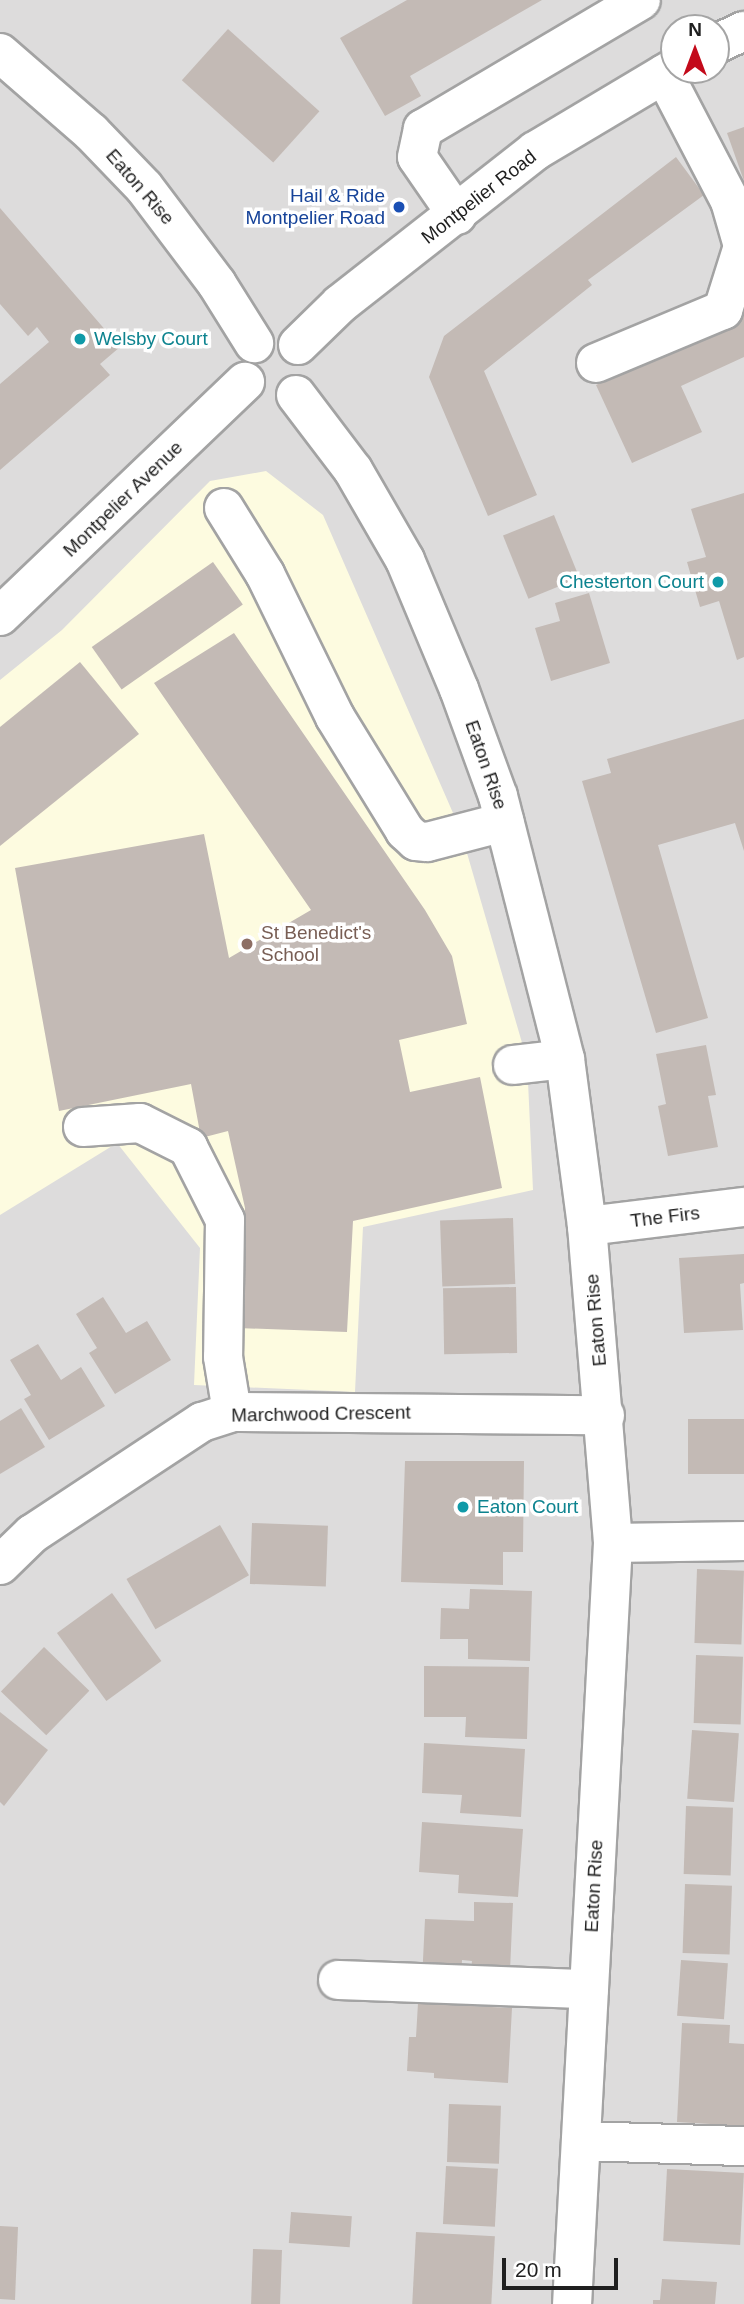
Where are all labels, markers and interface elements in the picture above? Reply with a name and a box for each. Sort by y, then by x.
north arrow [660,14,730,84]
text: N [688,19,702,40]
street label: Eaton Rise [101,144,179,230]
street label: Montpelier Road [417,145,541,249]
place label: Hail & Ride Montpelier Road [246,185,385,229]
marker: Hail & Ride Montpelier Road [391,199,407,215]
place label: Welsby Court [94,328,208,350]
marker: Welsby Court [72,331,88,347]
street label: Montpelier Avenue [58,436,188,562]
place label: Chesterton Court [559,571,704,593]
marker: Chesterton Court [710,574,726,590]
street label: Eaton Rise [460,717,512,813]
place label: St Benedict's School [261,922,371,966]
marker: St Benedict's School [239,936,255,952]
street label: The Firs [629,1201,701,1233]
street label: Eaton Rise [581,1273,611,1367]
street label: Marchwood Crescent [231,1401,411,1427]
place label: Eaton Court [477,1496,578,1518]
marker: Eaton Court [455,1499,471,1515]
street label: Eaton Rise [580,1839,608,1933]
scale bar [506,2244,622,2288]
text: 20 m [515,2258,562,2281]

